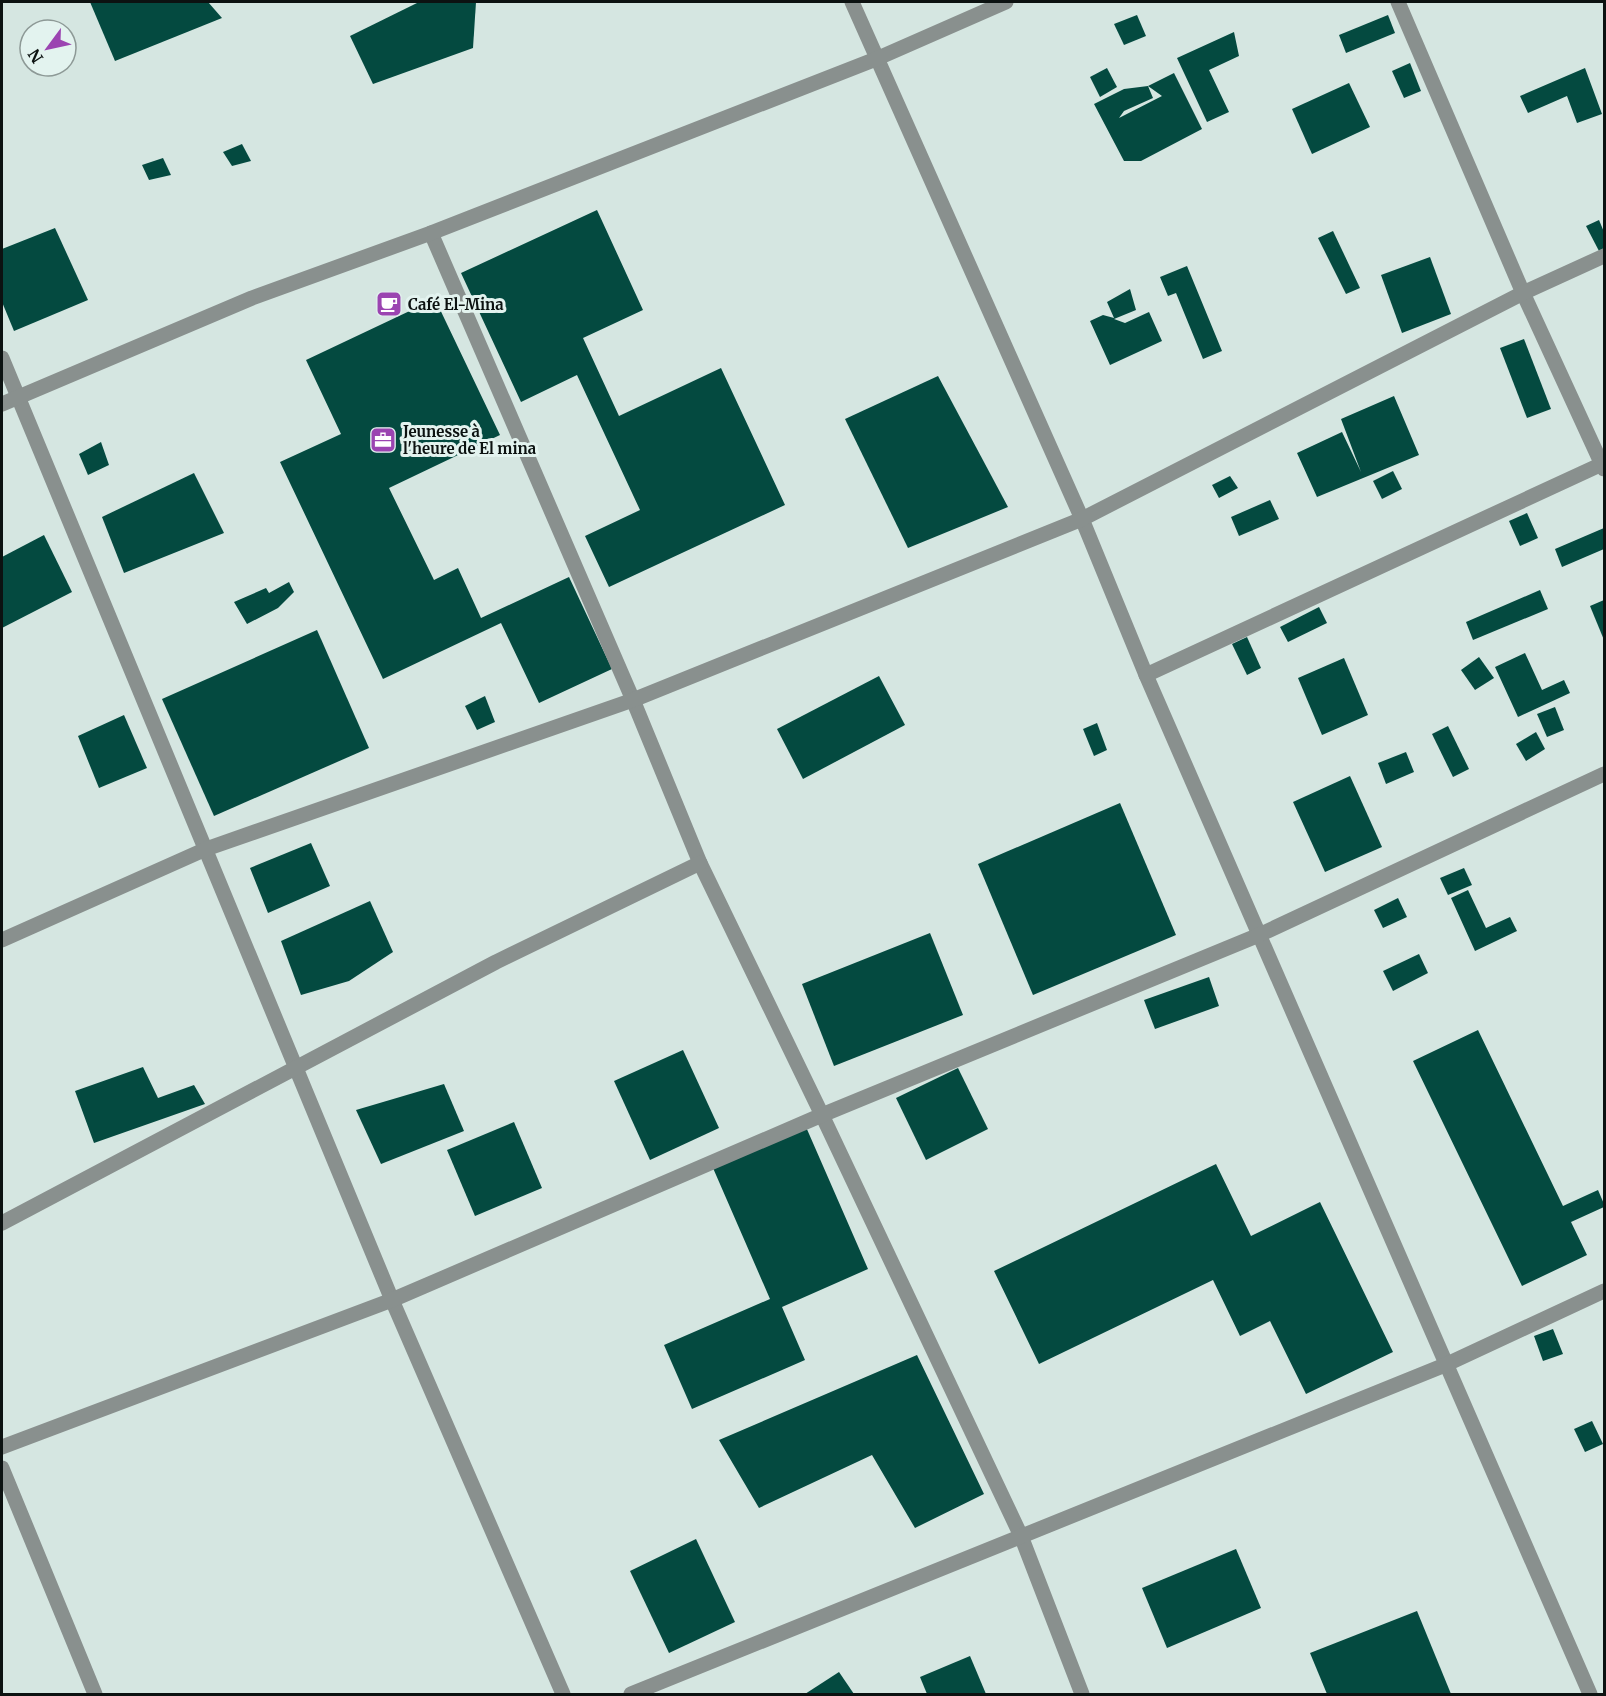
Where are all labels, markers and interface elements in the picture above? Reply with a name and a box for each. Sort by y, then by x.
north arrow [18,18,78,78]
text: N [23,45,47,67]
cafe icon: Café El-Mina [374,289,404,319]
place label: Café El-Mina [408,295,504,314]
place label: Jeunesse à l'heure de El mina [402,422,537,458]
office icon: Jeunesse à l'heure de El mina [368,425,398,455]

